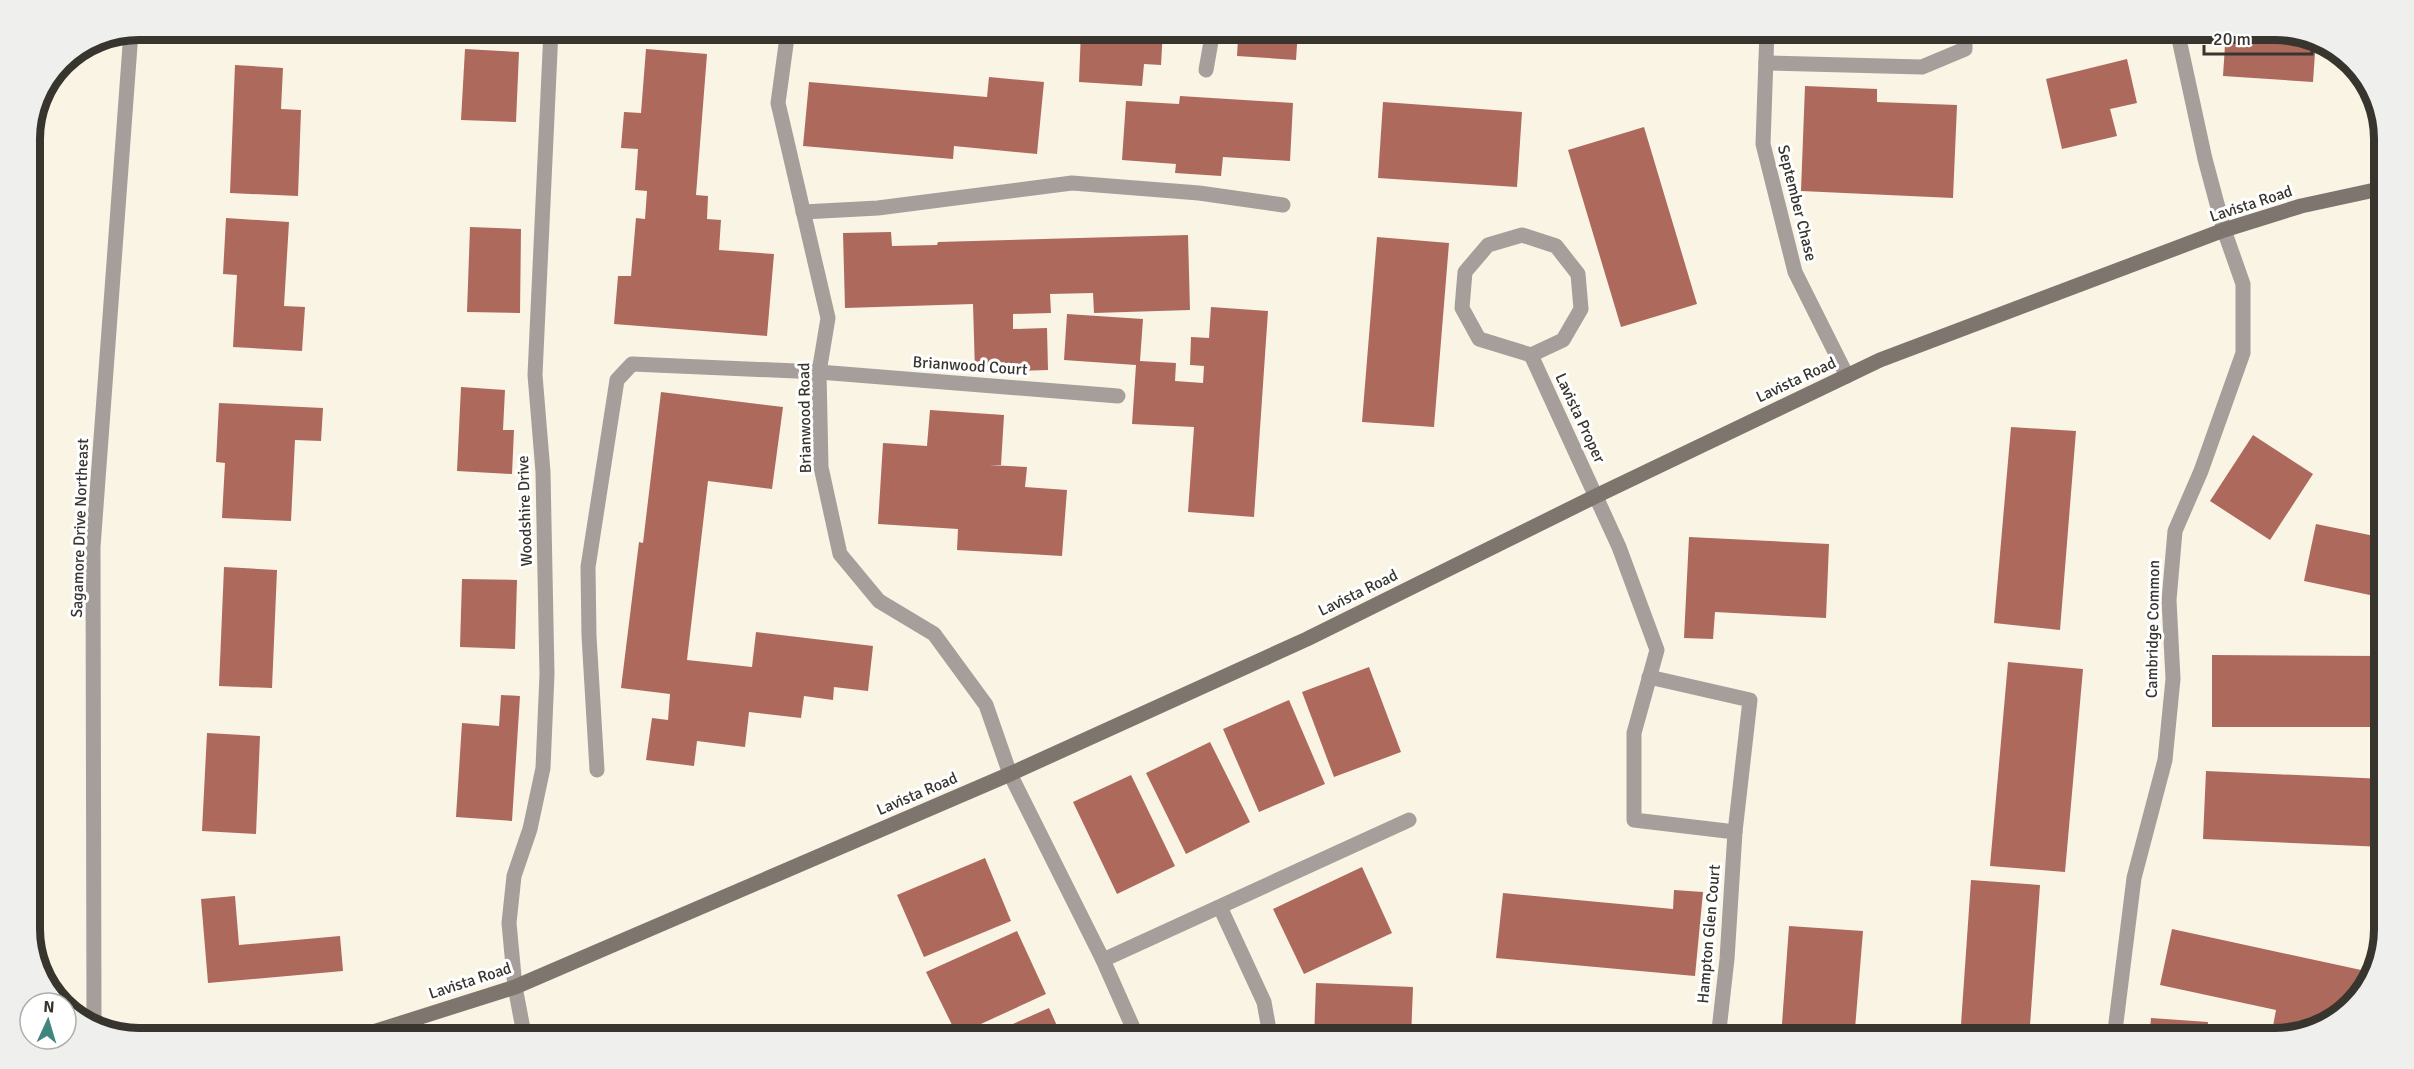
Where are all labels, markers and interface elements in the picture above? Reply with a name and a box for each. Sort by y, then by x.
scale bar [2204,18,2312,56]
text: 20 m [2213,28,2251,50]
street label: September Chase [1773,143,1821,263]
street label: Lavista Road [2207,181,2295,227]
street label: Brianwood Court [912,352,1028,380]
street label: Lavista Road [1753,353,1839,407]
street label: Brianwood Road [794,362,816,474]
street label: Lavista Proper [1550,370,1610,466]
street label: Sagamore Drive Northeast [67,438,93,618]
street label: Woodshire Drive [513,455,537,567]
street label: Cambridge Common [2142,560,2164,698]
street label: Lavista Road [1315,565,1401,621]
street label: Lavista Road [874,768,960,820]
street label: Hampton Glen Court [1693,863,1725,1004]
street label: Lavista Road [426,958,514,1004]
north arrow [18,991,78,1051]
text: N [43,997,55,1017]

